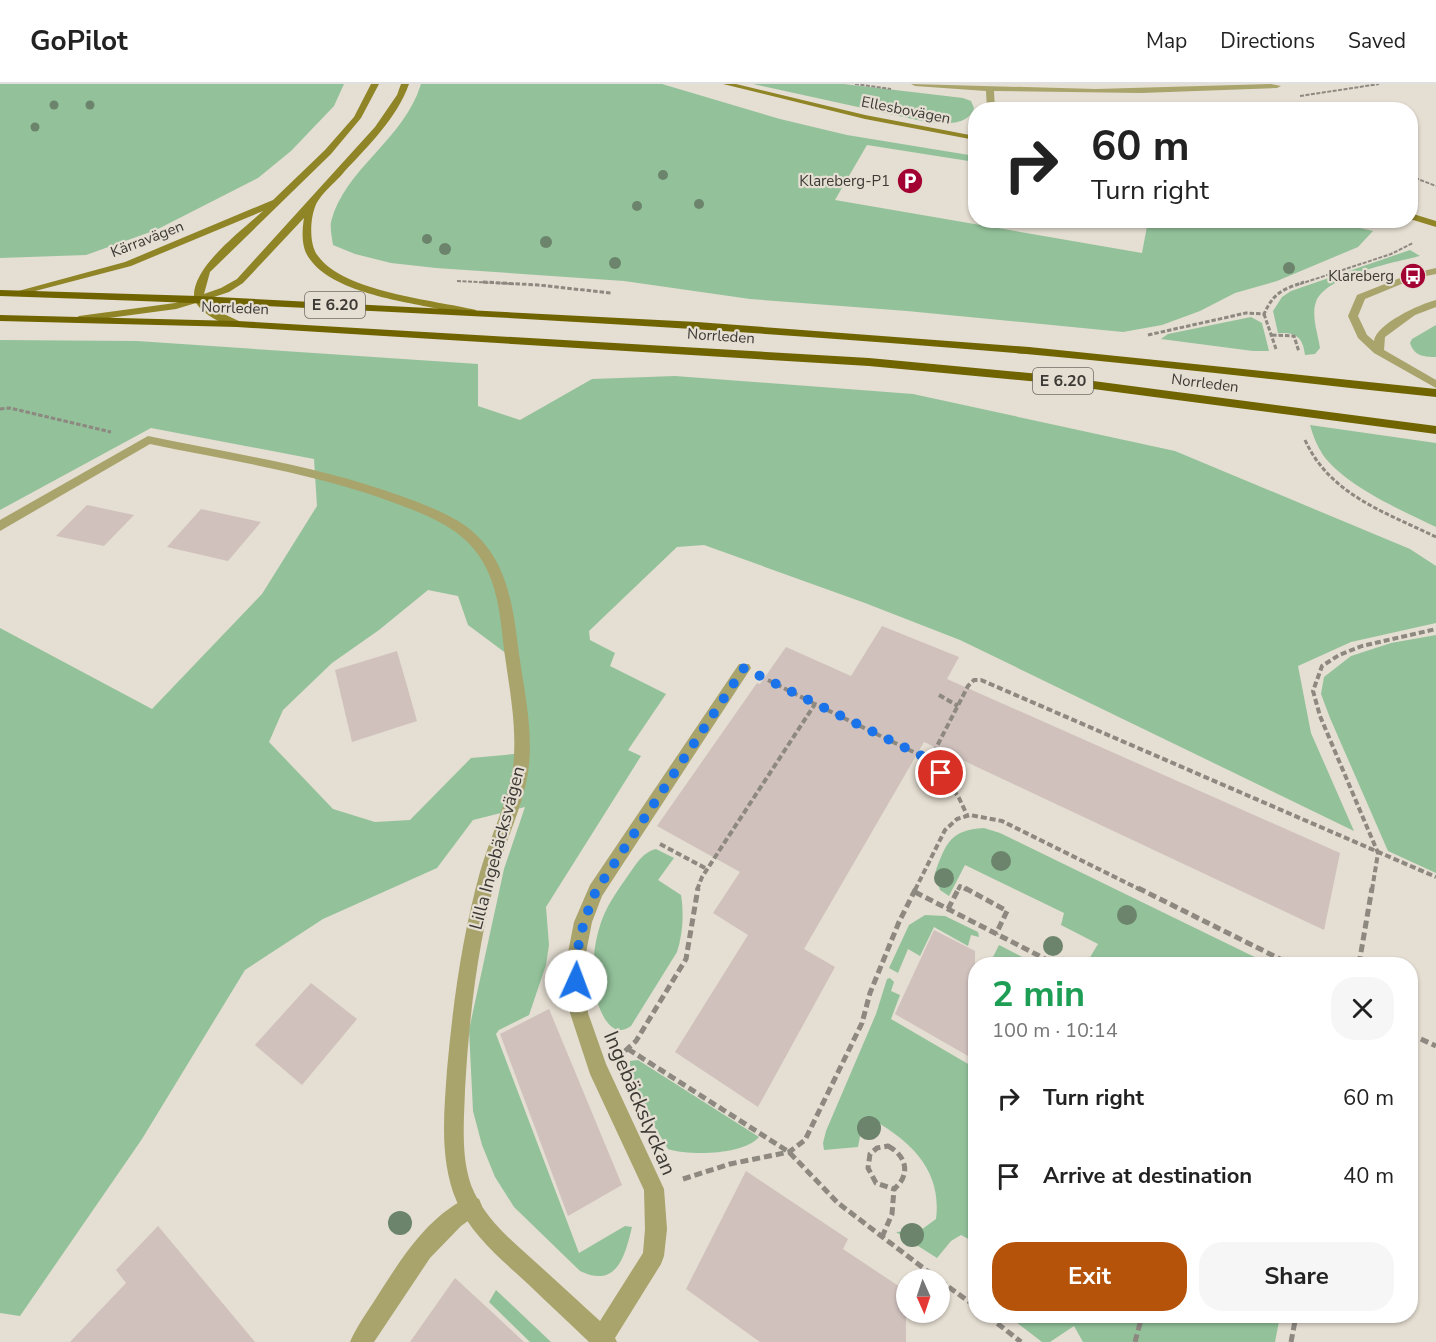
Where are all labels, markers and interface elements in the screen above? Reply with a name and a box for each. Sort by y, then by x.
text: GoPilot [30,22,128,60]
text: Map [1146,27,1187,55]
text: Directions [1220,27,1315,55]
text: Saved [1348,27,1406,55]
street label: Ellesbovägen [860,92,952,128]
text: 60 m [1091,118,1190,175]
icon: right [992,126,1070,204]
parking icon: Klareberg-P1 [895,166,925,196]
place label: Klareberg-P1 [799,171,890,191]
text: Turn right [1091,172,1209,209]
street label: Kärravägen [108,216,186,262]
bus stop icon: Klareberg [1398,261,1428,291]
place label: Klareberg [1328,266,1394,286]
road number: E 6.20 [305,292,365,318]
street label: Norrleden [201,297,269,319]
street label: Norrleden [686,324,756,348]
road number: E 6.20 [1033,368,1093,394]
street label: Norrleden [1170,369,1240,397]
pin [915,747,966,798]
icon: arrive [924,756,957,789]
street label: Lilla Ingebäcksvägen [464,764,530,932]
position arrow [544,949,608,1013]
text: 2 min [992,970,1085,1019]
button: close [1331,977,1394,1040]
text: 100 m · 10:14 [992,1017,1118,1044]
street label: Ingebäckslyckan [597,1027,683,1179]
icon: right [992,1082,1025,1115]
text: Turn right [1043,1083,1144,1113]
text: 60 m [1343,1083,1394,1113]
icon: arrive [992,1160,1025,1193]
text: Arrive at destination [1043,1161,1252,1191]
text: 40 m [1343,1161,1394,1191]
button: Exit [992,1242,1187,1311]
button: Share [1199,1242,1394,1311]
north arrow [896,1269,950,1323]
map controls [896,1269,950,1323]

